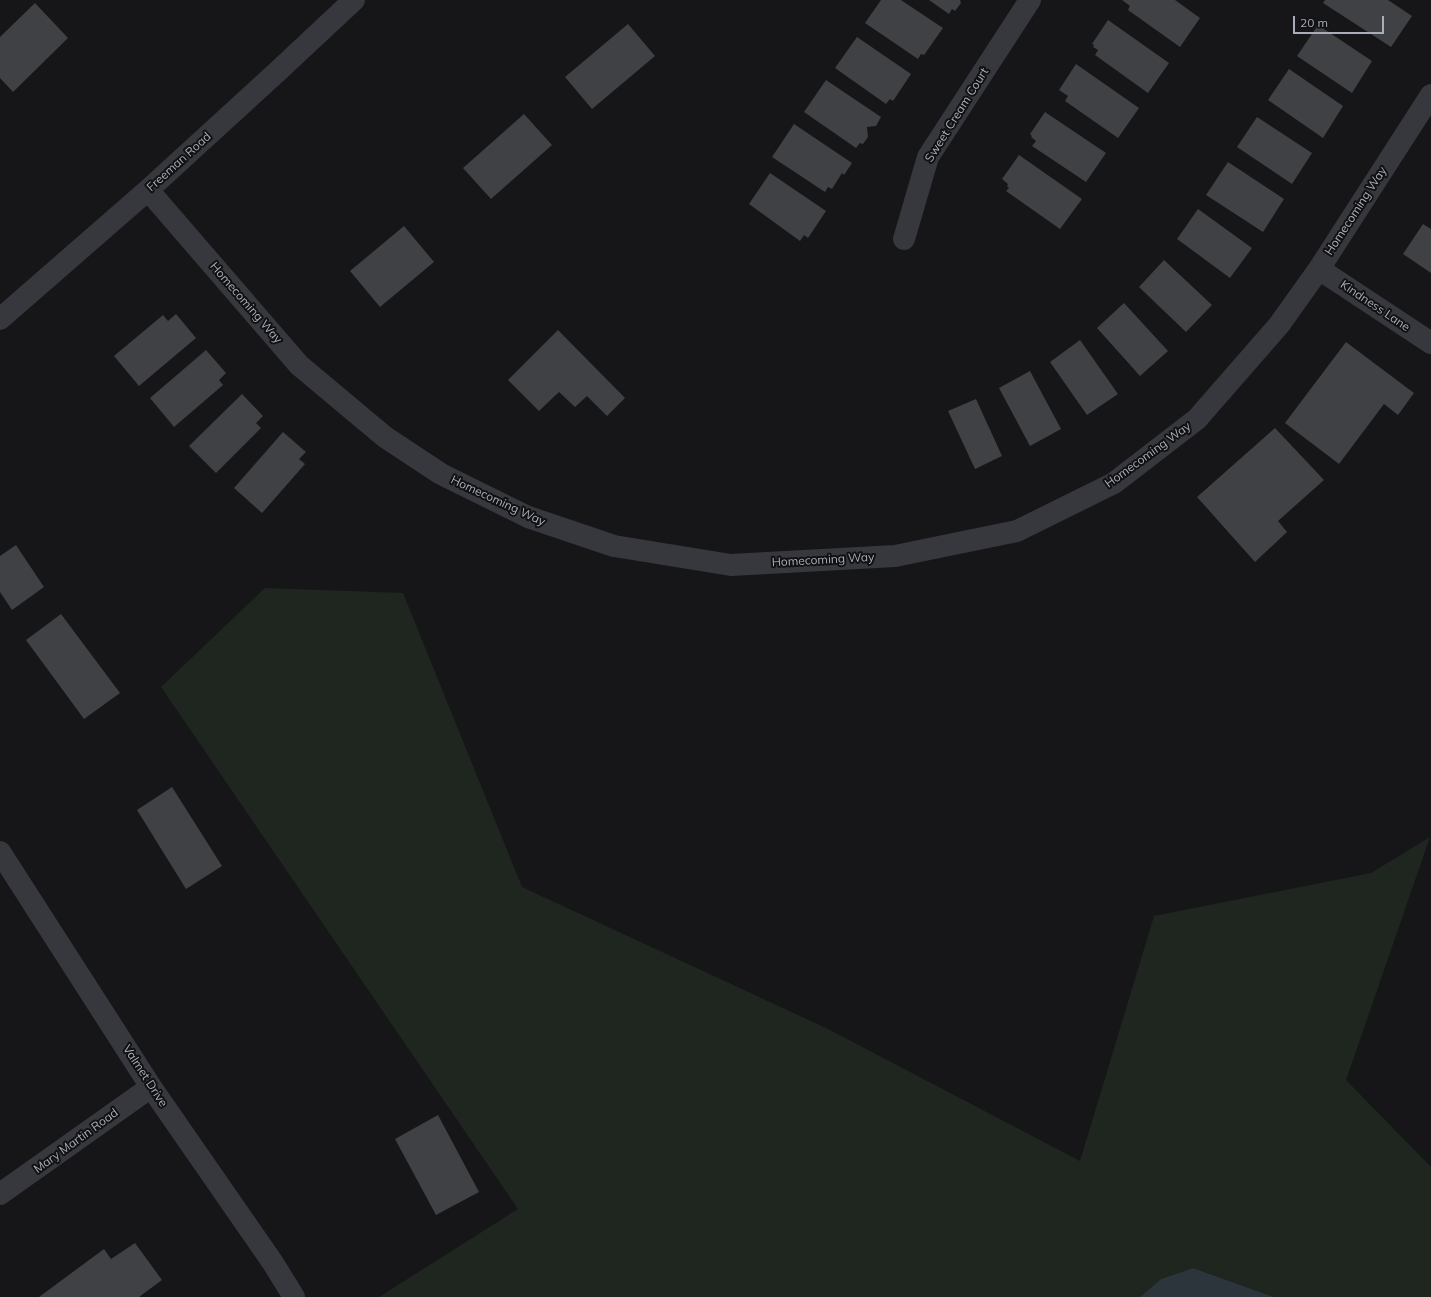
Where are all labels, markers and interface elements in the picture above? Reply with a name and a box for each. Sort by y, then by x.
scale bar [1295,8,1386,34]
text: 20 m [1300,15,1328,30]
street label: Sweet Cream Court [922,65,992,165]
street label: Freeman Road [144,129,214,195]
street label: Homecoming Way [1322,164,1390,258]
street label: Homecoming Way [207,260,285,346]
street label: Kindness Lane [1338,277,1412,335]
street label: Homecoming Way [1102,419,1194,491]
street label: Homecoming Way [448,473,548,529]
street label: Homecoming Way [771,550,875,570]
street label: Valmet Drive [120,1042,170,1110]
street label: Mary Martin Road [31,1106,121,1176]

